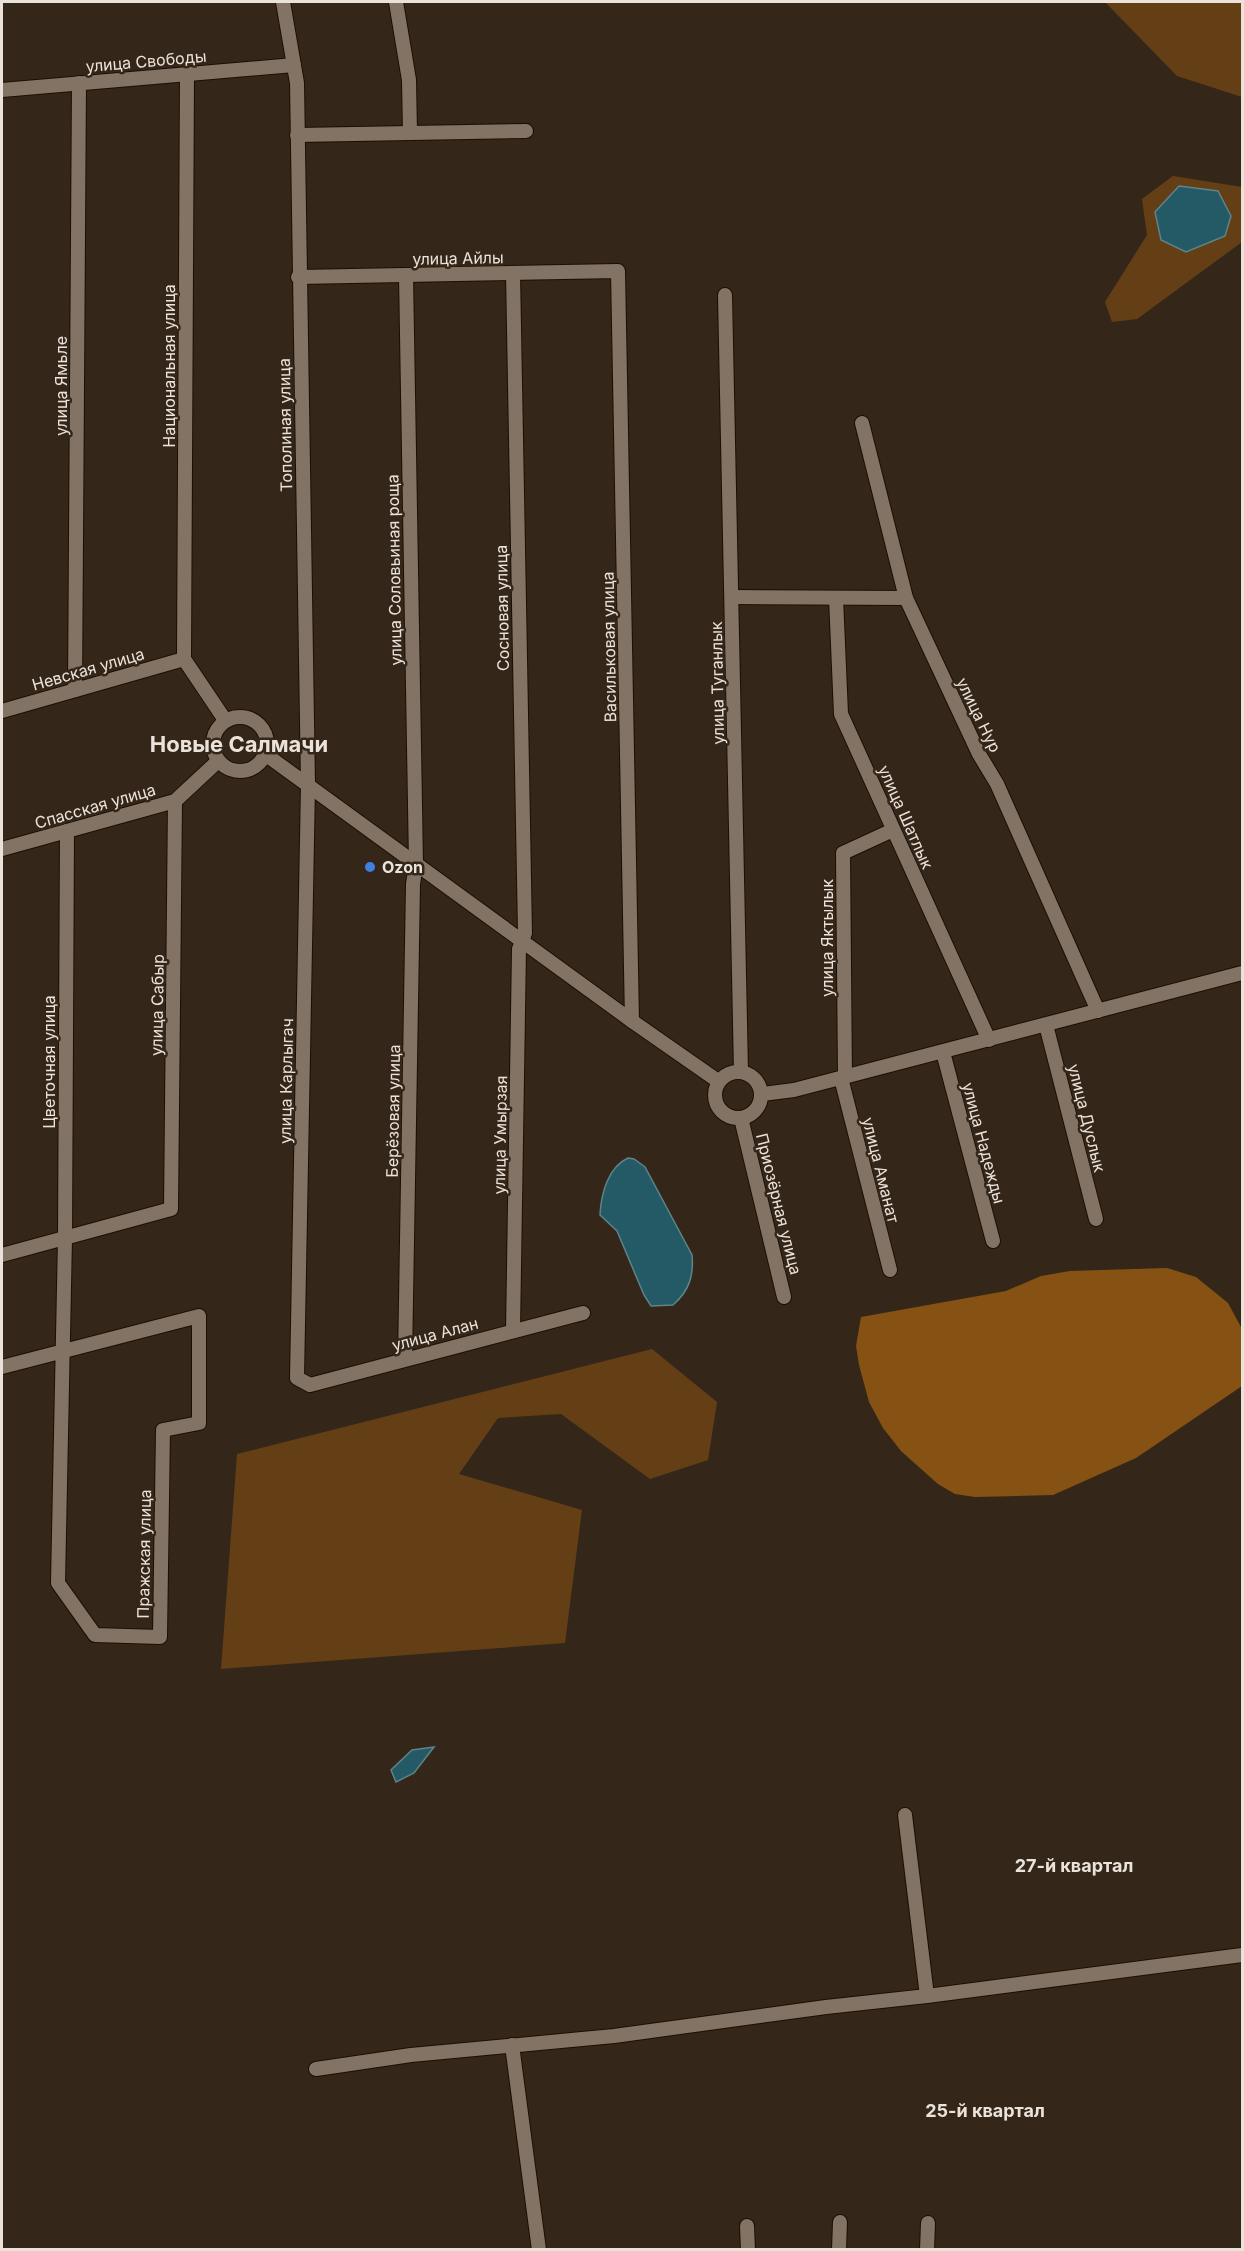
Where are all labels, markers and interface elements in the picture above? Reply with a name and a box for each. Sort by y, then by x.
street label: улица Свободы [85,46,207,76]
street label: улица Айлы [412,247,504,269]
street label: Национальная улица [159,284,179,448]
street label: улица Ямьле [51,336,71,436]
street label: Тополиная улица [274,358,296,492]
street label: улица Соловьиная роща [382,474,406,666]
street label: Сосновая улица [491,545,513,671]
street label: Васильковая улица [598,571,620,723]
street label: улица Туганлык [706,621,728,745]
street label: Невская улица [30,643,146,695]
street label: улица Нур [952,674,1006,756]
district label: Новые Салмачи [150,731,328,757]
street label: улица Шатлык [874,762,938,872]
street label: Спасская улица [32,779,158,833]
place label: Ozon [382,857,423,877]
marker: Ozon [363,860,377,874]
street label: улица Яктылык [817,879,837,997]
street label: улица Сабыр [146,954,168,1056]
street label: Цветочная улица [39,995,59,1129]
street label: улица Карлыгач [275,1018,297,1144]
street label: Берёзовая улица [382,1044,404,1178]
street label: улица Дуслык [1064,1062,1110,1174]
street label: улица Умырзая [489,1075,511,1195]
street label: улица Надежды [958,1080,1010,1206]
street label: улица Аманат [858,1115,904,1225]
street label: Приозёрная улица [752,1131,806,1277]
street label: улица Алан [390,1313,480,1355]
street label: Пражская улица [133,1489,155,1619]
district label: 27-й квартал [1015,1855,1133,1876]
district label: 25-й квартал [925,2100,1045,2121]

